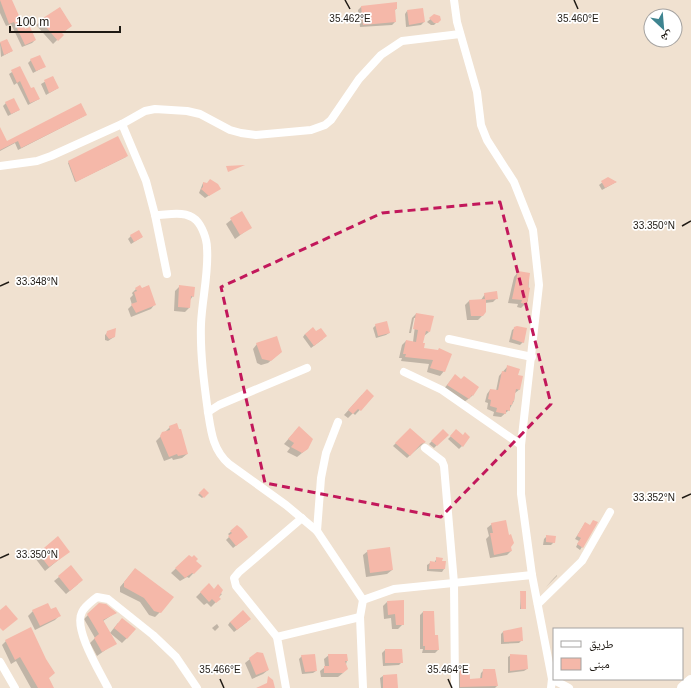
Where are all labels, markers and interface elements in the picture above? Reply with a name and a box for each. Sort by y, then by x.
scale bar [10,8,120,34]
north arrow [643,8,683,48]
text: 35.462°E [329,13,371,24]
text: 35.460°E [557,13,599,24]
text: 100 m [16,15,49,29]
text: ش [658,27,675,45]
text: 33.350°N [633,220,675,231]
text: 33.348°N [16,276,58,287]
text: 33.352°N [633,492,675,503]
text: 33.350°N [16,549,58,560]
legend [553,628,683,680]
text: طريق [589,637,614,651]
text: مبنى [589,657,610,671]
text: 35.466°E [199,664,241,675]
text: 35.464°E [427,664,469,675]

